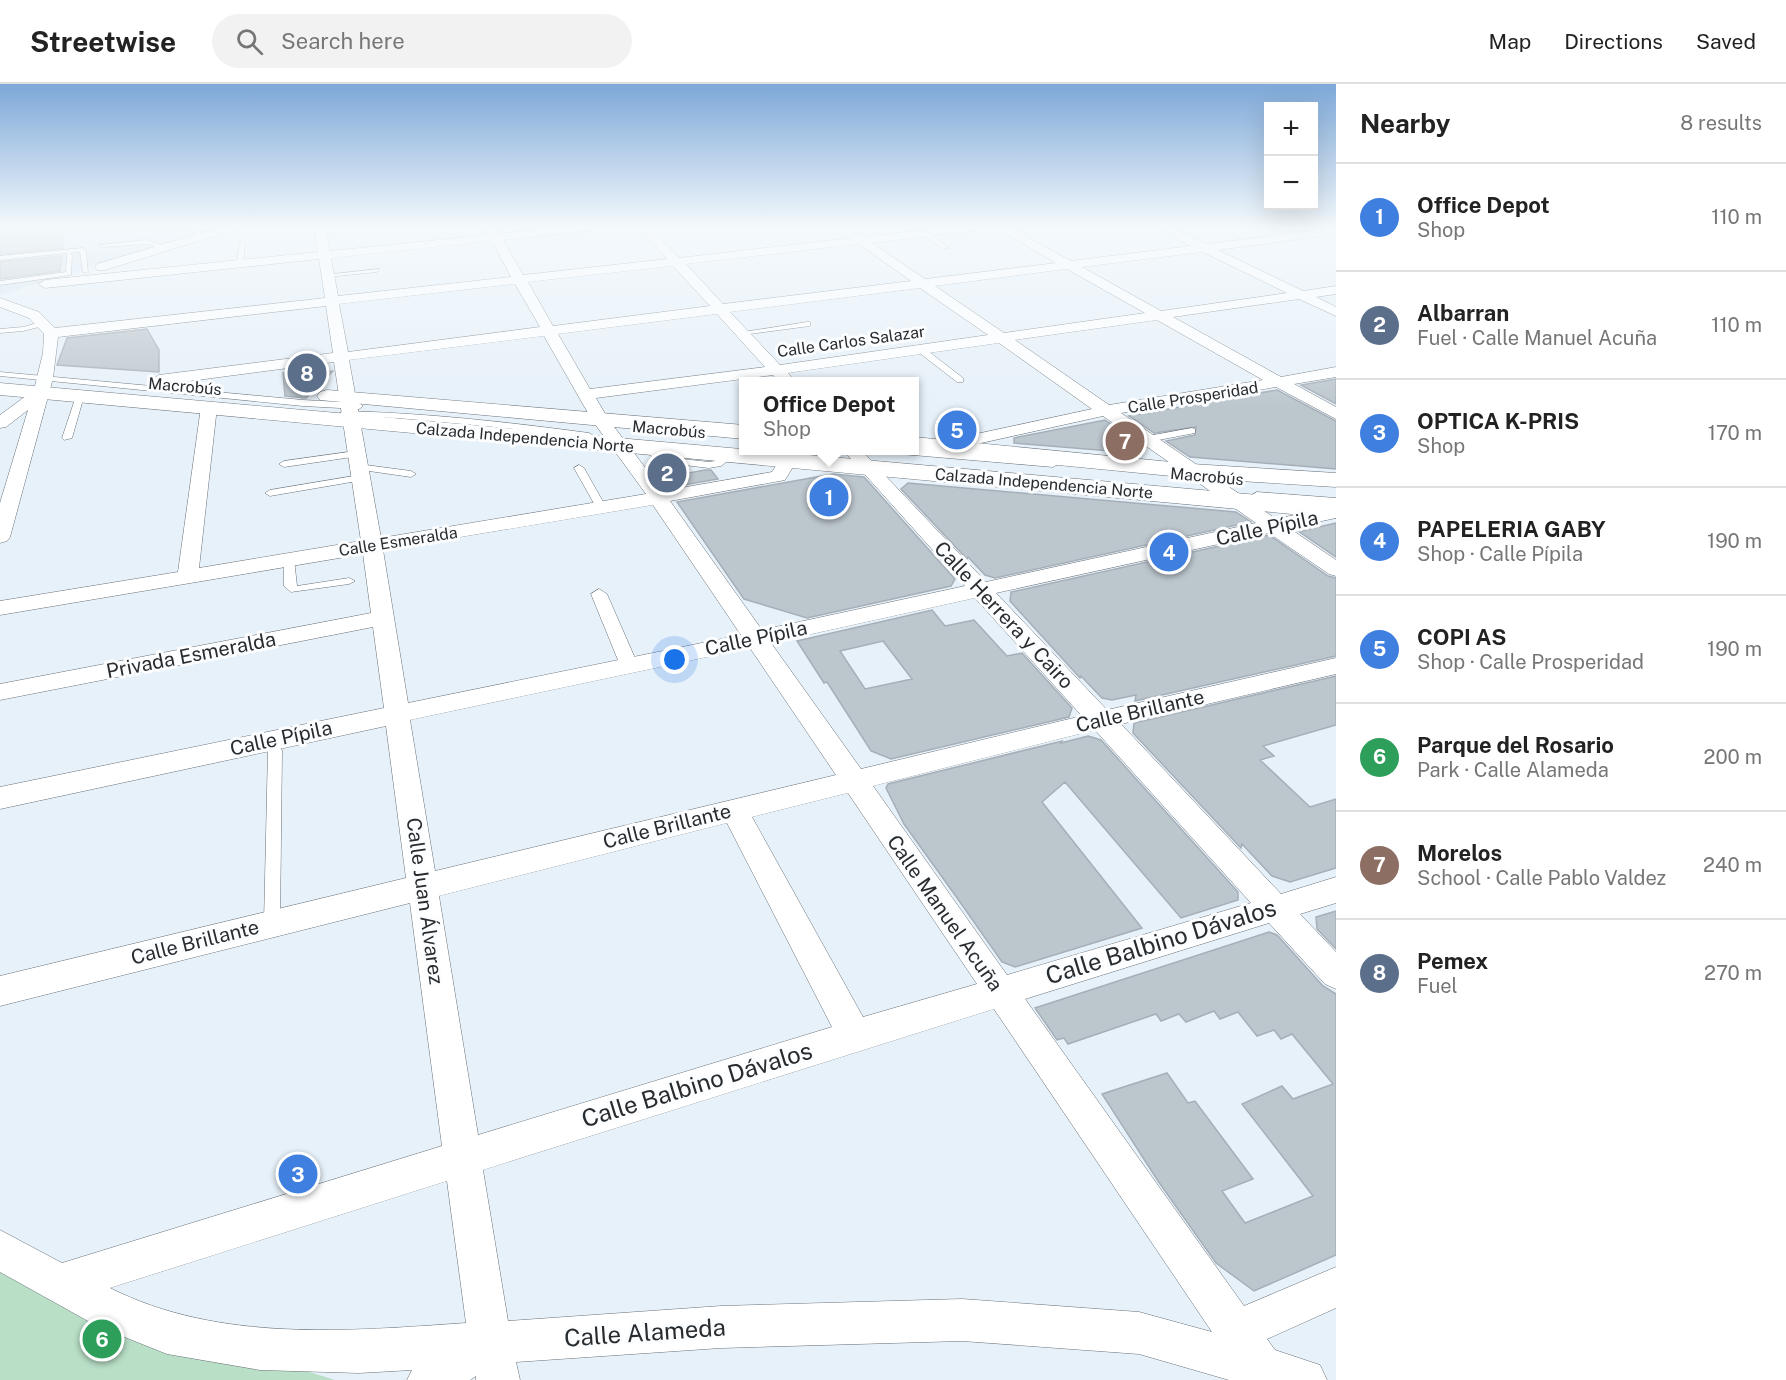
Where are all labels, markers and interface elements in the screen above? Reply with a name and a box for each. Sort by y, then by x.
search box [212,14,632,68]
text: Streetwise [30,25,176,58]
icon: search [233,25,266,58]
text: Search here [281,28,405,54]
text: Map [1489,29,1531,54]
text: Directions [1564,29,1663,54]
text: Saved [1696,29,1756,54]
map controls [1264,102,1318,210]
button: + [1264,102,1318,156]
text: Nearby [1360,108,1450,139]
text: 8 results [1680,111,1762,135]
button: − [1264,156,1318,210]
text: Office Depot [1417,192,1550,218]
text: 1 [1375,205,1384,229]
text: 110 m [1711,205,1762,229]
text: Shop [1417,218,1465,242]
text: Albarran [1417,300,1509,326]
text: 2 [1373,313,1386,337]
text: 110 m [1711,313,1762,337]
street label: Calle Carlos Salazar [776,322,926,361]
text: Fuel · Calle Manuel Acuña [1417,326,1657,350]
pin: 8 [288,350,326,396]
street label: Macrobús [147,374,222,399]
popup [739,377,919,455]
street label: Calle Prosperidad [1126,378,1260,417]
text: Office Depot [763,391,895,417]
pin: 5 [938,408,976,452]
text: OPTICA K-PRIS [1417,408,1579,434]
street label: Macrobús [631,417,706,442]
text: Shop [763,417,811,441]
street label: Calzada Independencia Norte [415,418,635,457]
pin: 7 [1106,418,1144,464]
text: 3 [1373,421,1386,445]
text: 170 m [1708,421,1762,445]
text: Shop [1417,434,1465,458]
pin: 2 [648,450,686,496]
street label: Calzada Independencia Norte [934,464,1154,503]
street label: Macrobús [1169,464,1244,489]
pin: 1 [810,474,848,520]
street label: Calle Pípila [1214,505,1320,551]
text: PAPELERIA GABY [1417,516,1606,542]
street label: Calle Esmeralda [337,523,459,560]
text: 4 [1373,529,1386,553]
text: 190 m [1707,529,1762,553]
pin: 4 [1150,530,1188,574]
street label: Calle Herrera y Cairo [929,536,1079,694]
text: Shop · Calle Pípila [1417,542,1583,566]
street label: Calle Pípila [703,615,809,661]
text: COPI AS [1417,624,1506,650]
street label: Privada Esmeralda [104,627,278,683]
text: 5 [1373,637,1386,661]
text: 190 m [1707,637,1762,661]
your location [660,645,689,674]
text: Shop · Calle Prosperidad [1417,650,1644,674]
street label: Calle Brillante [1073,685,1207,737]
street label: Calle Pípila [228,715,334,761]
text: Parque del Rosario [1417,732,1614,758]
text: 6 [1373,745,1386,769]
text: 200 m [1704,745,1762,769]
text: Park · Calle Alameda [1417,758,1609,782]
street label: Calle Brillante [600,798,734,854]
street label: Calle Juan Álvarez [401,816,450,986]
street label: Calle Manuel Acuña [882,830,1008,996]
text: Morelos [1417,840,1502,866]
text: 7 [1373,853,1386,877]
text: 240 m [1703,853,1762,877]
text: School · Calle Pablo Valdez [1417,866,1666,890]
street label: Calle Balbino Dávalos [1042,893,1279,989]
street label: Calle Brillante [128,914,262,970]
text: Pemex [1417,948,1488,974]
text: 8 [1373,961,1386,985]
text: 270 m [1704,961,1762,985]
text: Fuel [1417,974,1458,998]
street label: Calle Balbino Dávalos [578,1036,815,1132]
pin: 3 [278,1152,318,1196]
street label: Calle Alameda [563,1312,727,1352]
pin: 6 [82,1316,122,1362]

